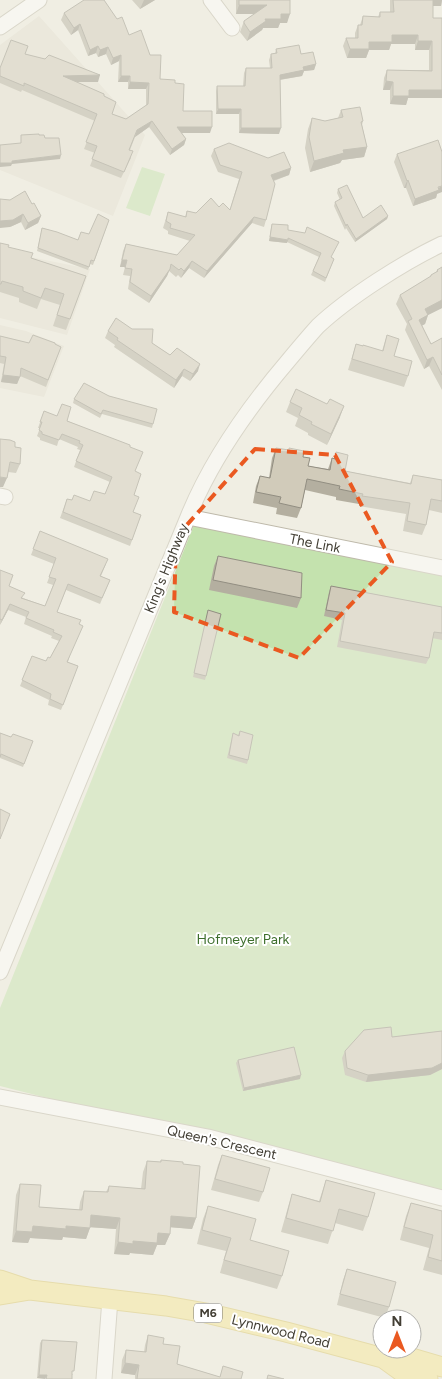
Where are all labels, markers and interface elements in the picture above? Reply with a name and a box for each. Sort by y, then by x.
street label: King's Highway [141,520,192,616]
street label: The Link [288,530,342,557]
park label: Hofmeyer Park [197,931,290,948]
street label: Queen's Crescent [165,1122,278,1163]
road number: M6 [194,1304,222,1322]
north arrow [372,1309,422,1359]
street label: Lynnwood Road [230,1311,332,1352]
text: N [392,1313,402,1330]

